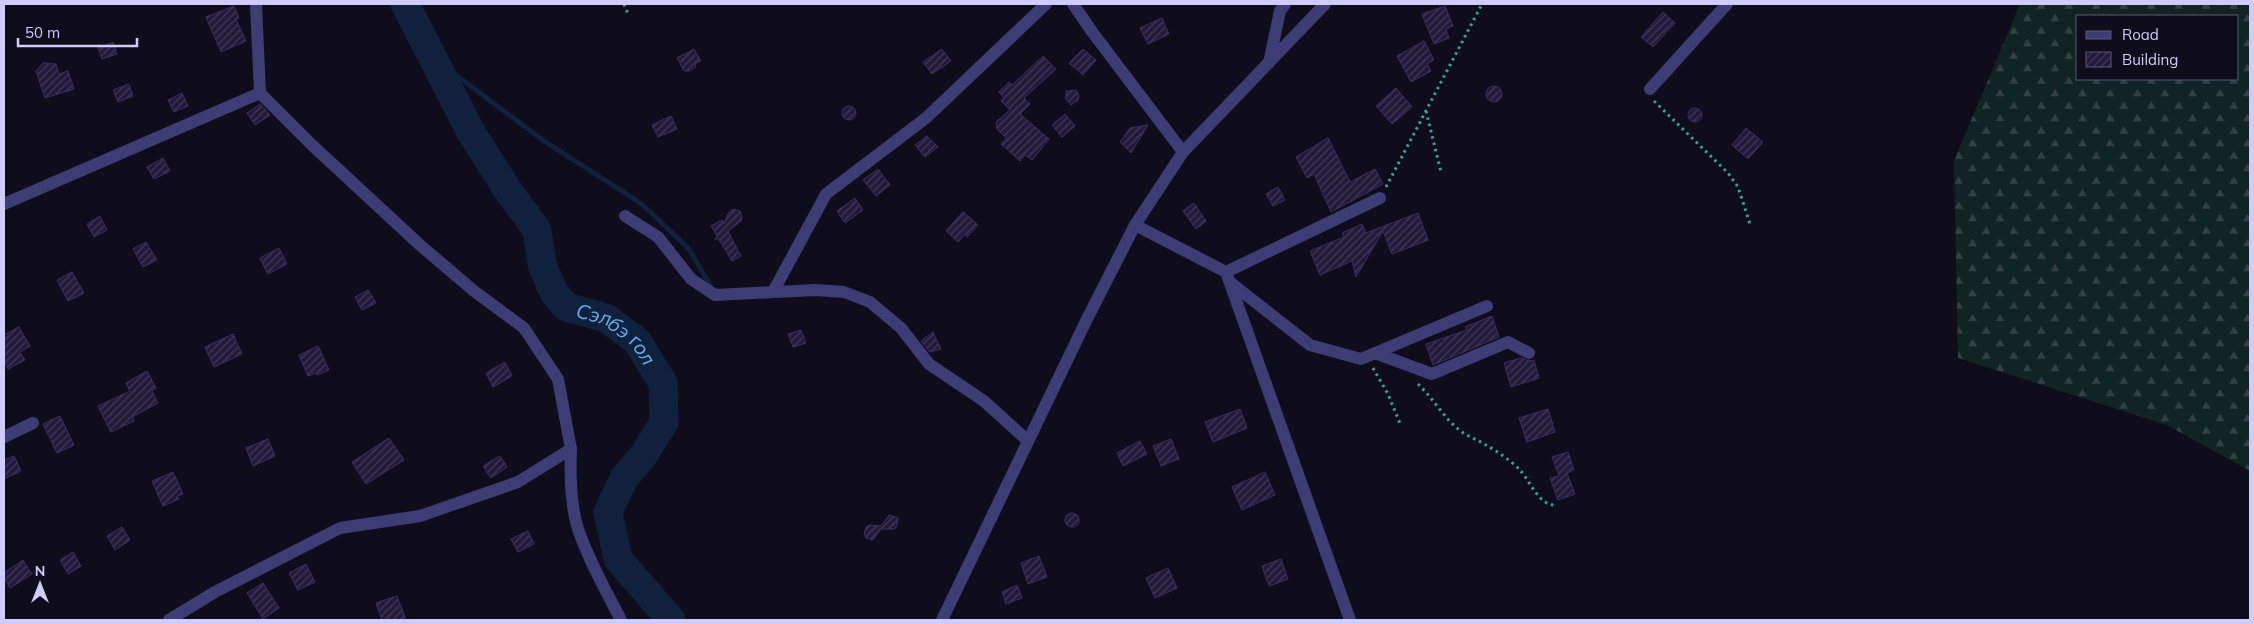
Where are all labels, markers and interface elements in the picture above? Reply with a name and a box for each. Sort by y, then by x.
scale bar [18,15,136,47]
legend [2076,15,2239,80]
text: 50 m [25,23,60,42]
text: Road [2122,25,2159,44]
text: Building [2122,50,2178,69]
water label: Сэлбэ гол [574,297,662,369]
north arrow [15,559,65,609]
text: N [35,562,45,580]

